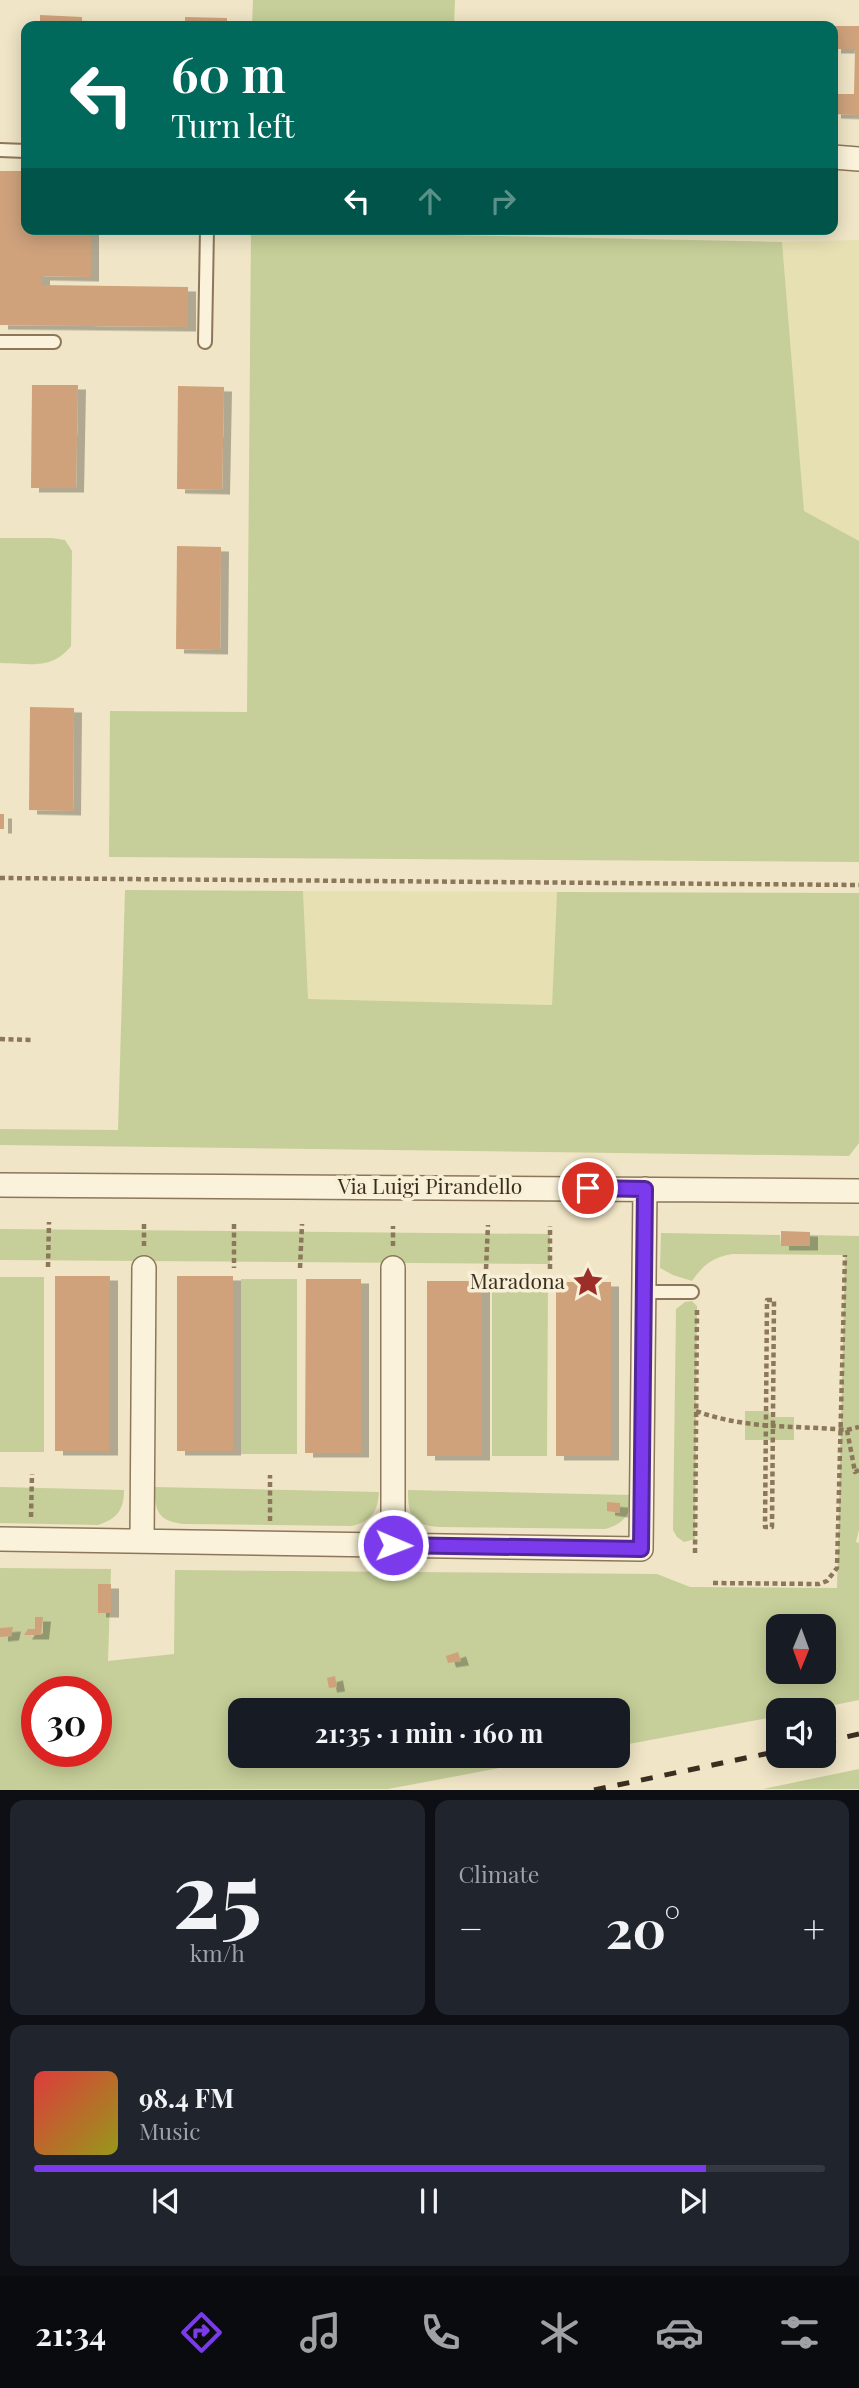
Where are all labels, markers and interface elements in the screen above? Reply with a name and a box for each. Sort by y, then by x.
text: 60 m [171,40,286,105]
icon: left [56,49,147,140]
text: Turn left [171,103,295,146]
icon: left [338,182,376,220]
icon: ahead [411,182,449,220]
icon: right [484,182,522,220]
pin [558,1158,618,1218]
icon: arrive [569,1169,607,1207]
street label: Via Luigi Pirandello [337,1171,522,1199]
place icon: Maradona [571,1265,605,1299]
place label: Maradona [470,1266,566,1294]
position arrow [356,1508,430,1582]
north arrow [766,1614,836,1684]
map controls [766,1614,836,1768]
speed limit sign: 30 [21,1676,112,1767]
button: sound [766,1698,836,1768]
text: 21:35 · 1 min · 160 m [315,1715,543,1750]
text: 25 [173,1831,262,1952]
text: Climate [459,1858,539,1889]
text: 20° [605,1893,680,1962]
text: − [459,1902,483,1953]
text: + [803,1902,825,1953]
text: km/h [190,1937,245,1968]
text: 98.4 FM [139,2080,234,2115]
text: Music [139,2115,200,2146]
icon: previous [147,2182,185,2220]
icon: pause [410,2182,448,2220]
icon: next [674,2182,712,2220]
icon: directions [177,2308,226,2357]
icon: music [296,2308,345,2357]
icon: phone [416,2308,465,2357]
icon: climate [535,2308,584,2357]
icon: car [655,2308,704,2357]
icon: filters [775,2308,824,2357]
text: 21:34 [35,2311,106,2354]

